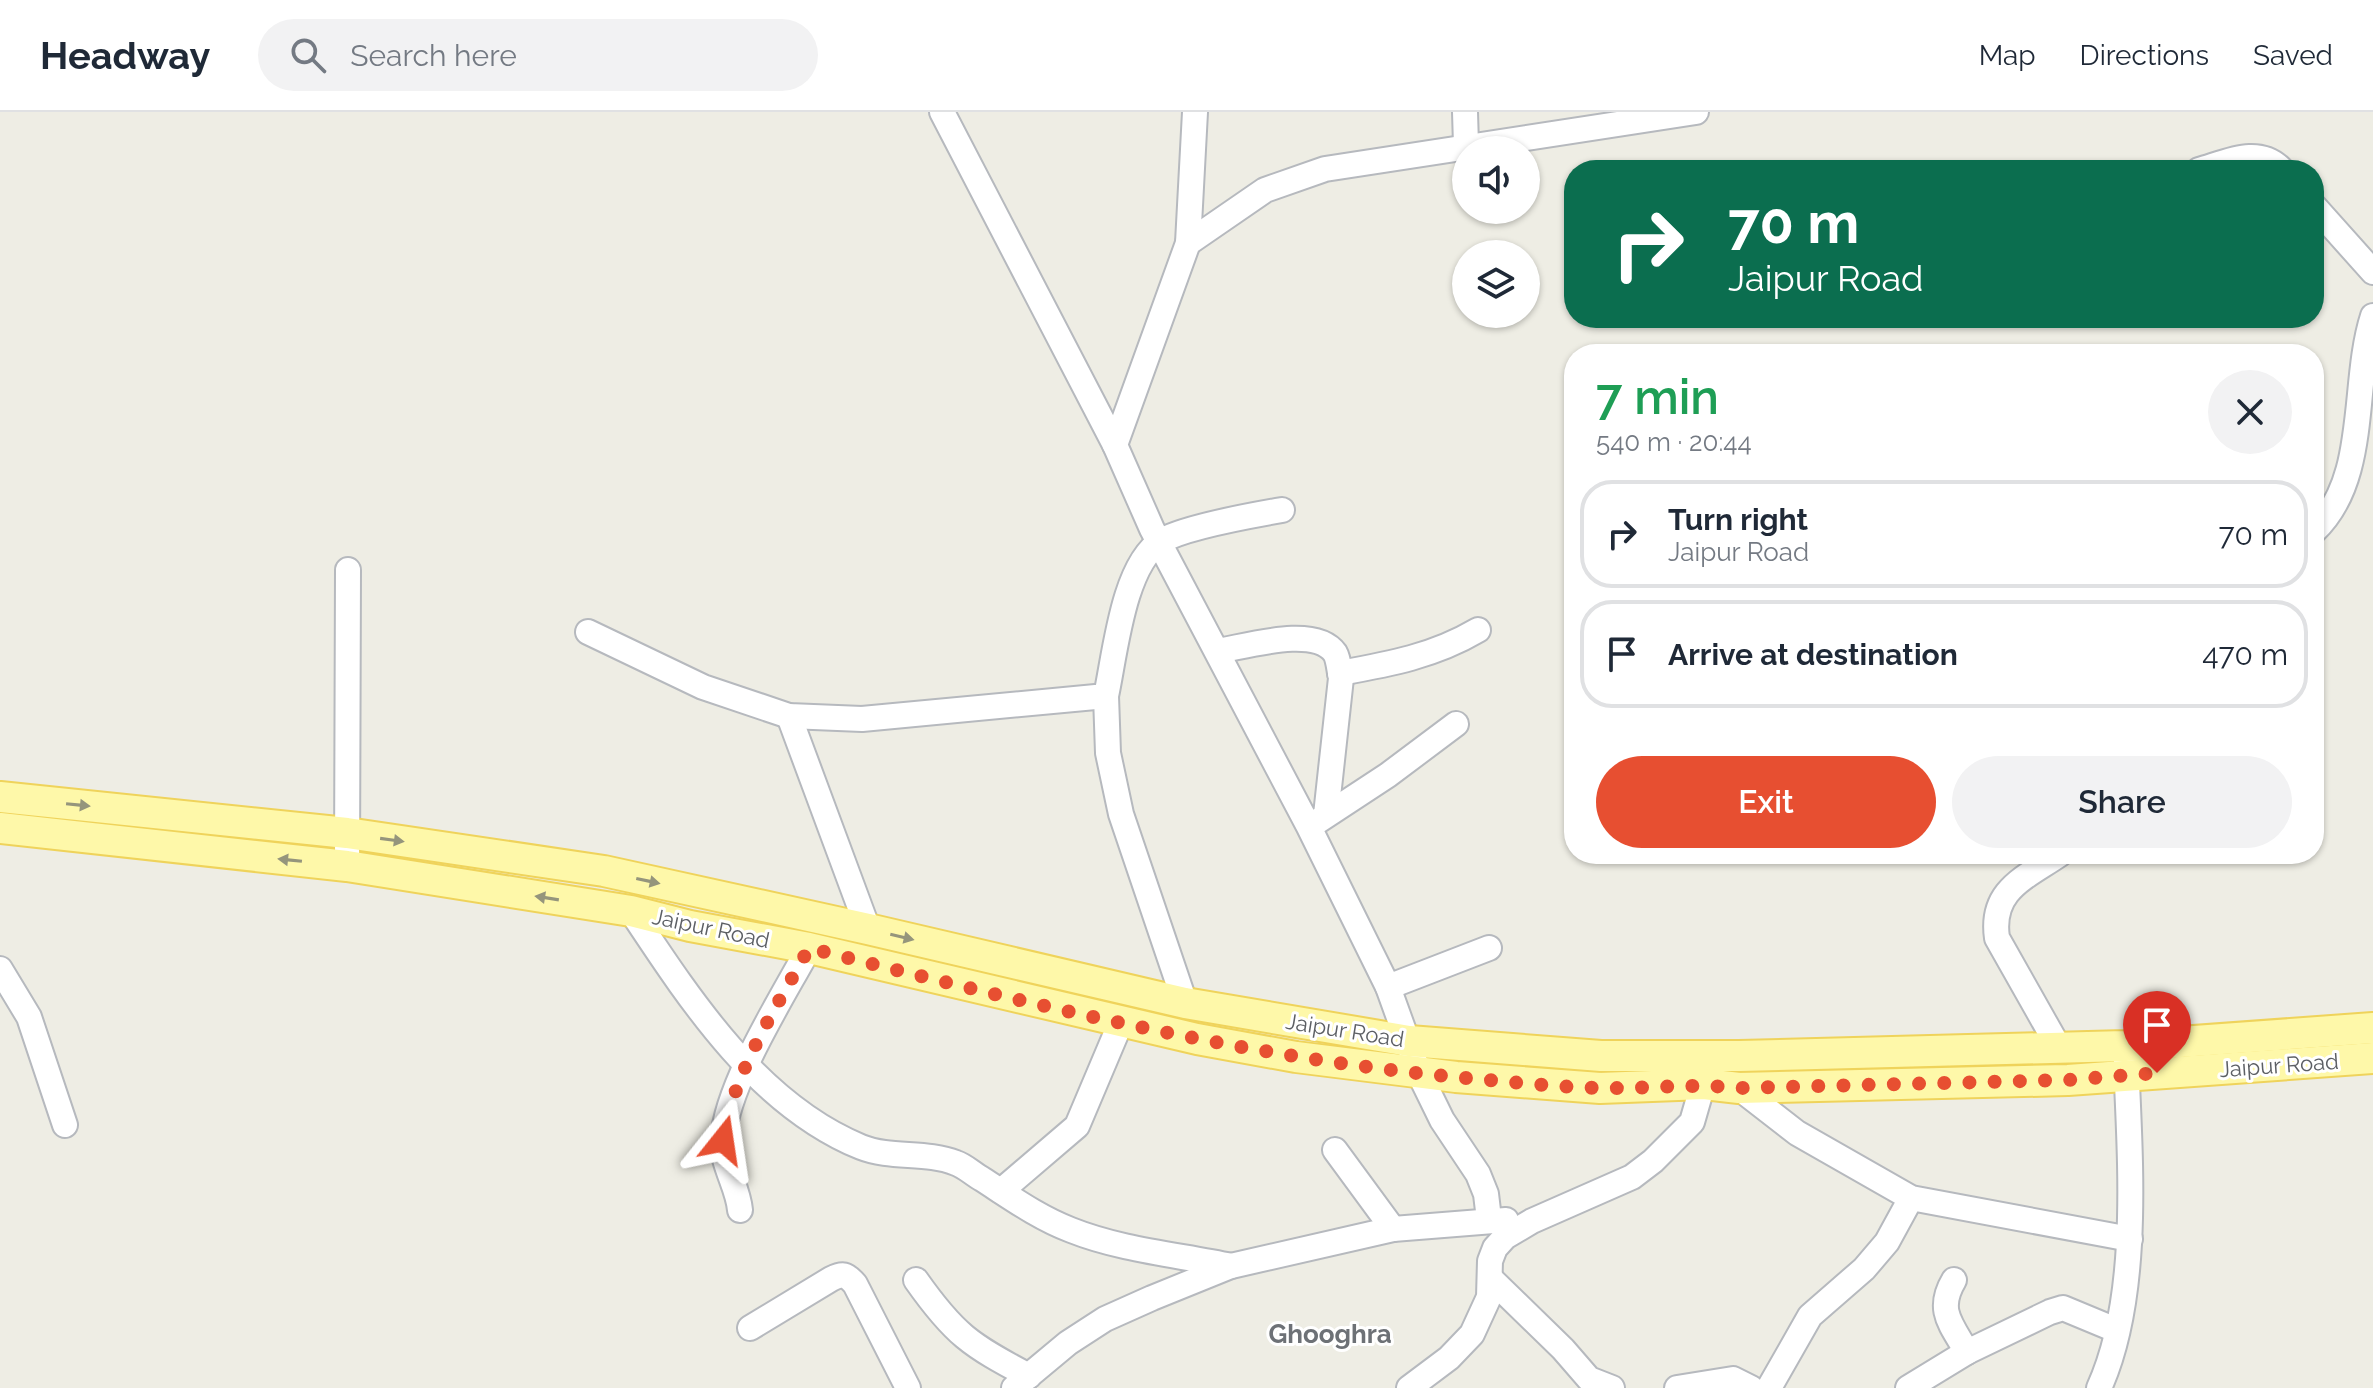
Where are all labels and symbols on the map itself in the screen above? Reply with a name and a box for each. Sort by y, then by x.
one-way arrow [66,799,91,812]
one-way arrow [380,834,405,847]
one-way arrow [277,854,302,867]
one-way arrow [636,875,661,888]
one-way arrow [534,891,559,904]
street label: Jaipur Road [650,903,772,953]
one-way arrow [890,931,915,943]
pin [2123,991,2191,1073]
street label: Jaipur Road [1284,1008,1406,1052]
street label: Jaipur Road [2219,1048,2339,1082]
position arrow [681,1098,765,1182]
district label: Ghooghra [1268,1319,1392,1349]

